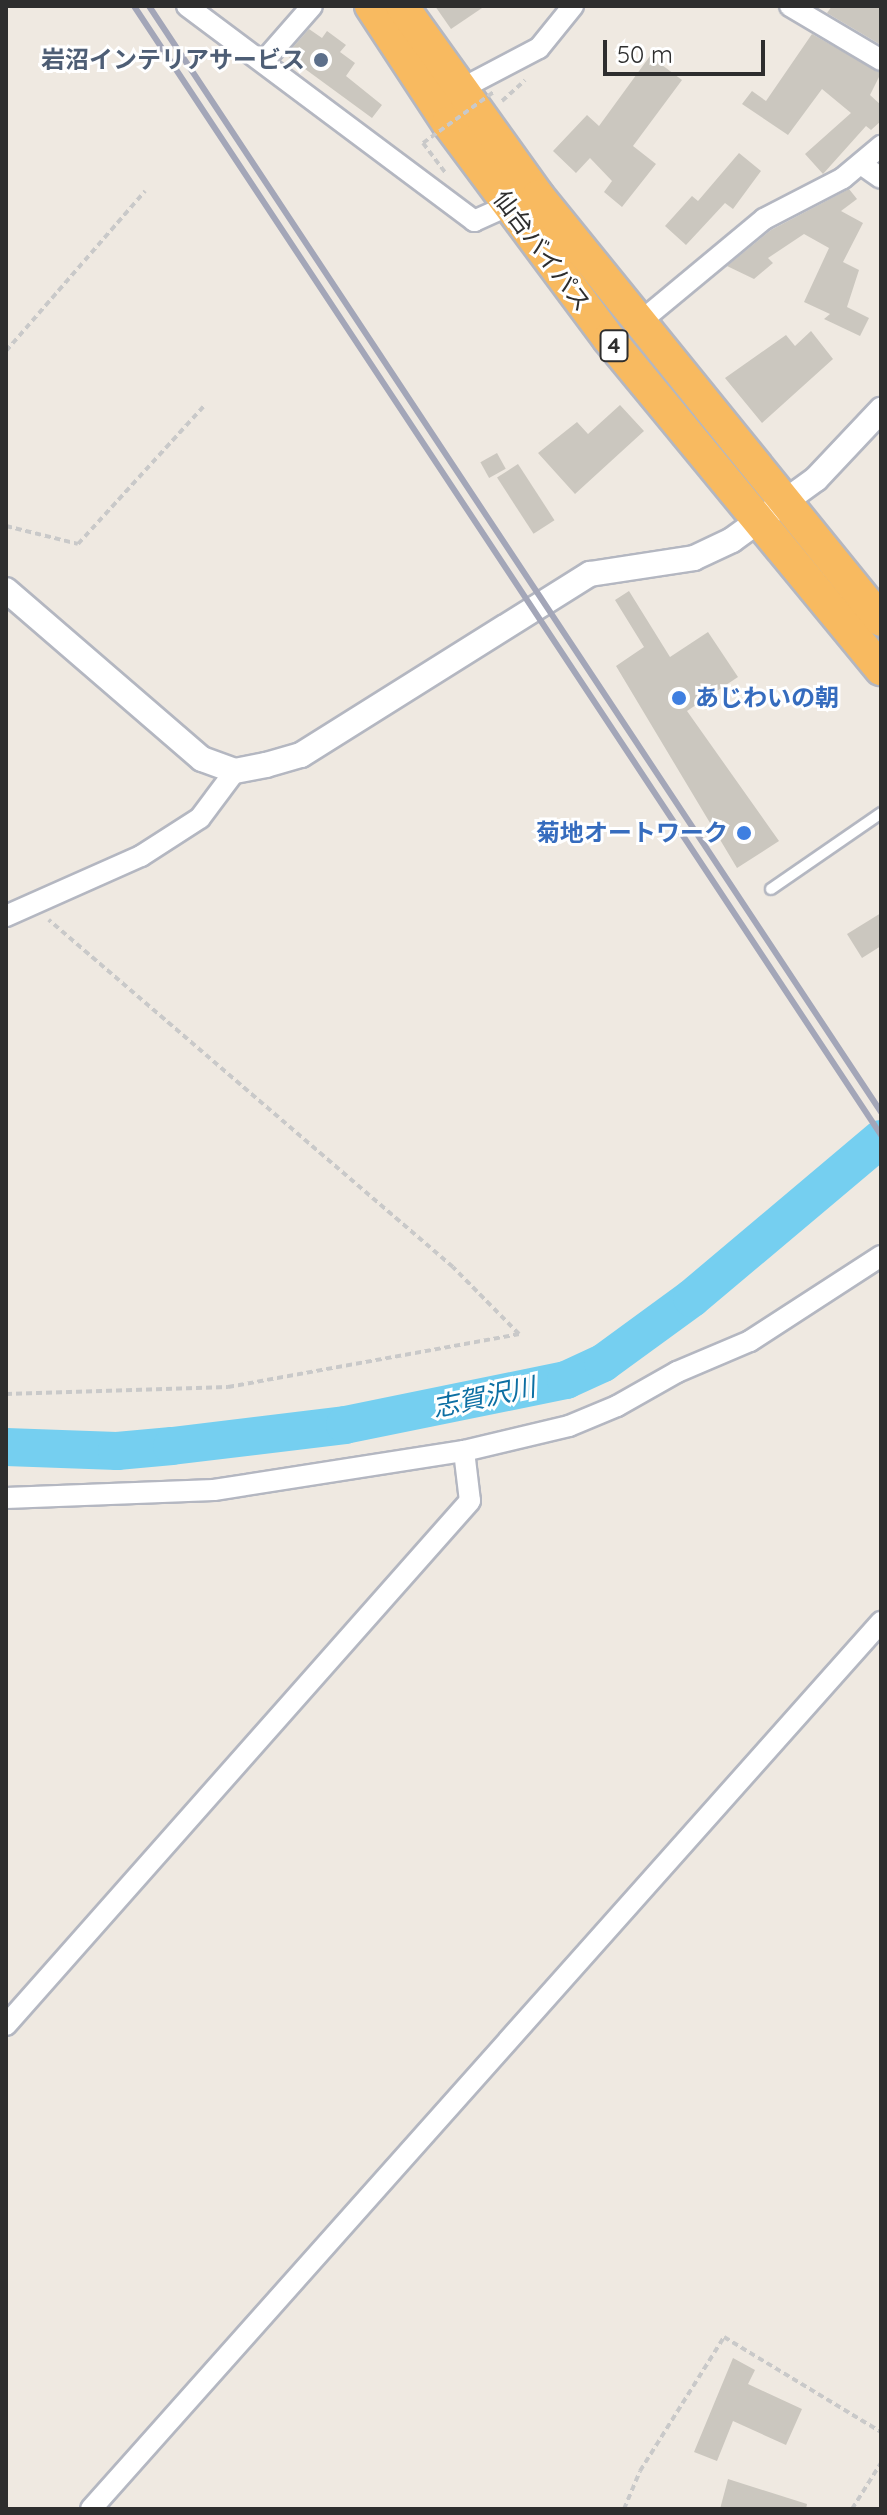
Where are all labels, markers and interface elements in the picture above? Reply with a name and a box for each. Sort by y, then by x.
scale bar [607,24,769,74]
text: 50 m [617,39,673,69]
place label: 岩沼インテリアサービス [41,46,305,74]
marker: 岩沼インテリアサービス [312,51,330,69]
street label: 仙台バイパス [487,185,597,317]
road number: 4 [598,328,630,364]
place label: あじわいの朝 [695,684,839,712]
marker: あじわいの朝 [670,689,688,707]
place label: 菊地オートワーク [536,819,728,847]
marker: 菊地オートワーク [735,824,753,842]
water label: 志賀沢川 [430,1371,538,1423]

